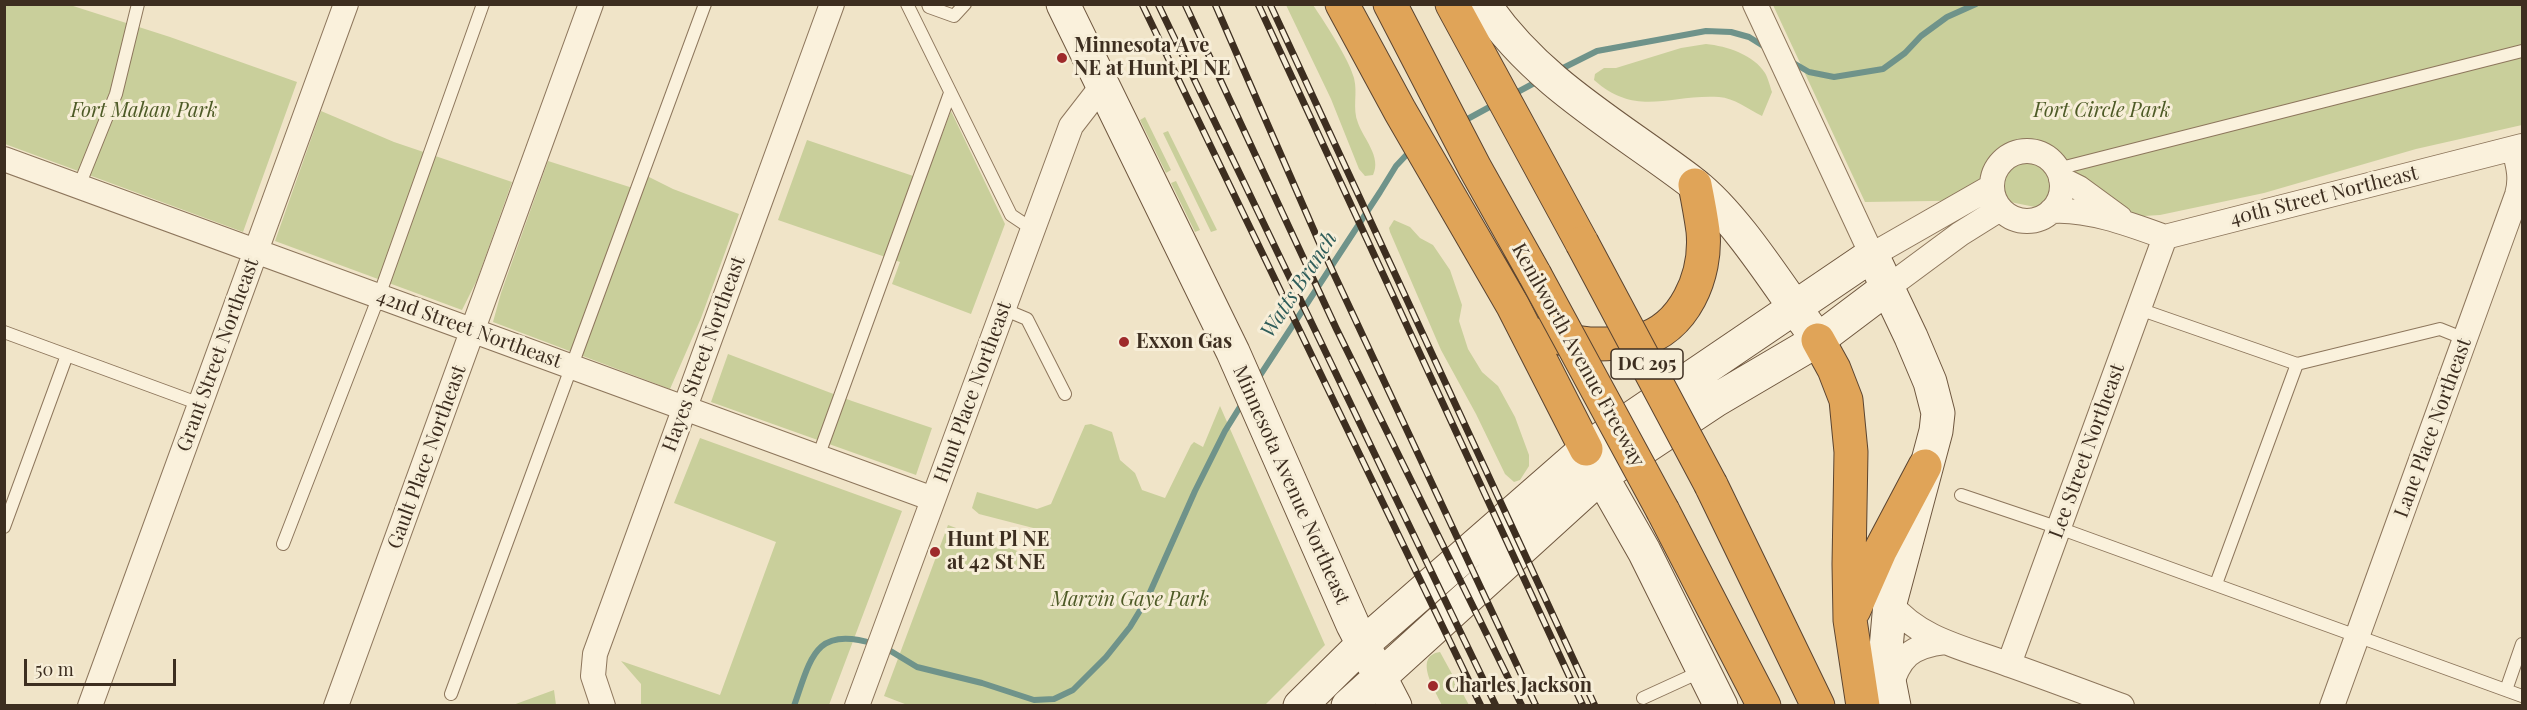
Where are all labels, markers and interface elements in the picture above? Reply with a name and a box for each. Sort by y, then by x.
place label: Minnesota Ave NE at Hunt Pl NE [1074,34,1230,81]
marker: Minnesota Ave NE at Hunt Pl NE [1055,51,1069,65]
park label: Fort Mahan Park [71,99,217,123]
park label: Fort Circle Park [2034,99,2170,123]
street label: 40th Street Northeast [2227,161,2421,231]
water label: Watts Branch [1255,227,1343,343]
street label: Kenilworth Avenue Freeway [1506,239,1650,471]
street label: Hayes Street Northeast [657,253,751,455]
street label: Grant Street Northeast [172,255,264,455]
street label: 42nd Street Northeast [373,284,565,374]
street label: Hunt Place Northeast [929,298,1017,486]
place label: Exxon Gas [1136,330,1232,354]
marker: Exxon Gas [1117,335,1131,349]
street label: Lane Place Northeast [2389,335,2477,521]
road number: DC 295 [1611,349,1683,379]
street label: Lee Street Northeast [2044,360,2130,542]
street label: Gault Place Northeast [383,362,471,552]
street label: Minnesota Avenue Northeast [1227,362,1355,608]
place label: Hunt Pl NE at 42 St NE [947,528,1049,575]
marker: Hunt Pl NE at 42 St NE [928,545,942,559]
park label: Marvin Gaye Park [1051,588,1209,612]
scale bar [27,647,178,685]
text: 50 m [35,657,74,681]
place label: Charles Jackson [1445,674,1592,698]
marker: Charles Jackson [1426,679,1440,693]

